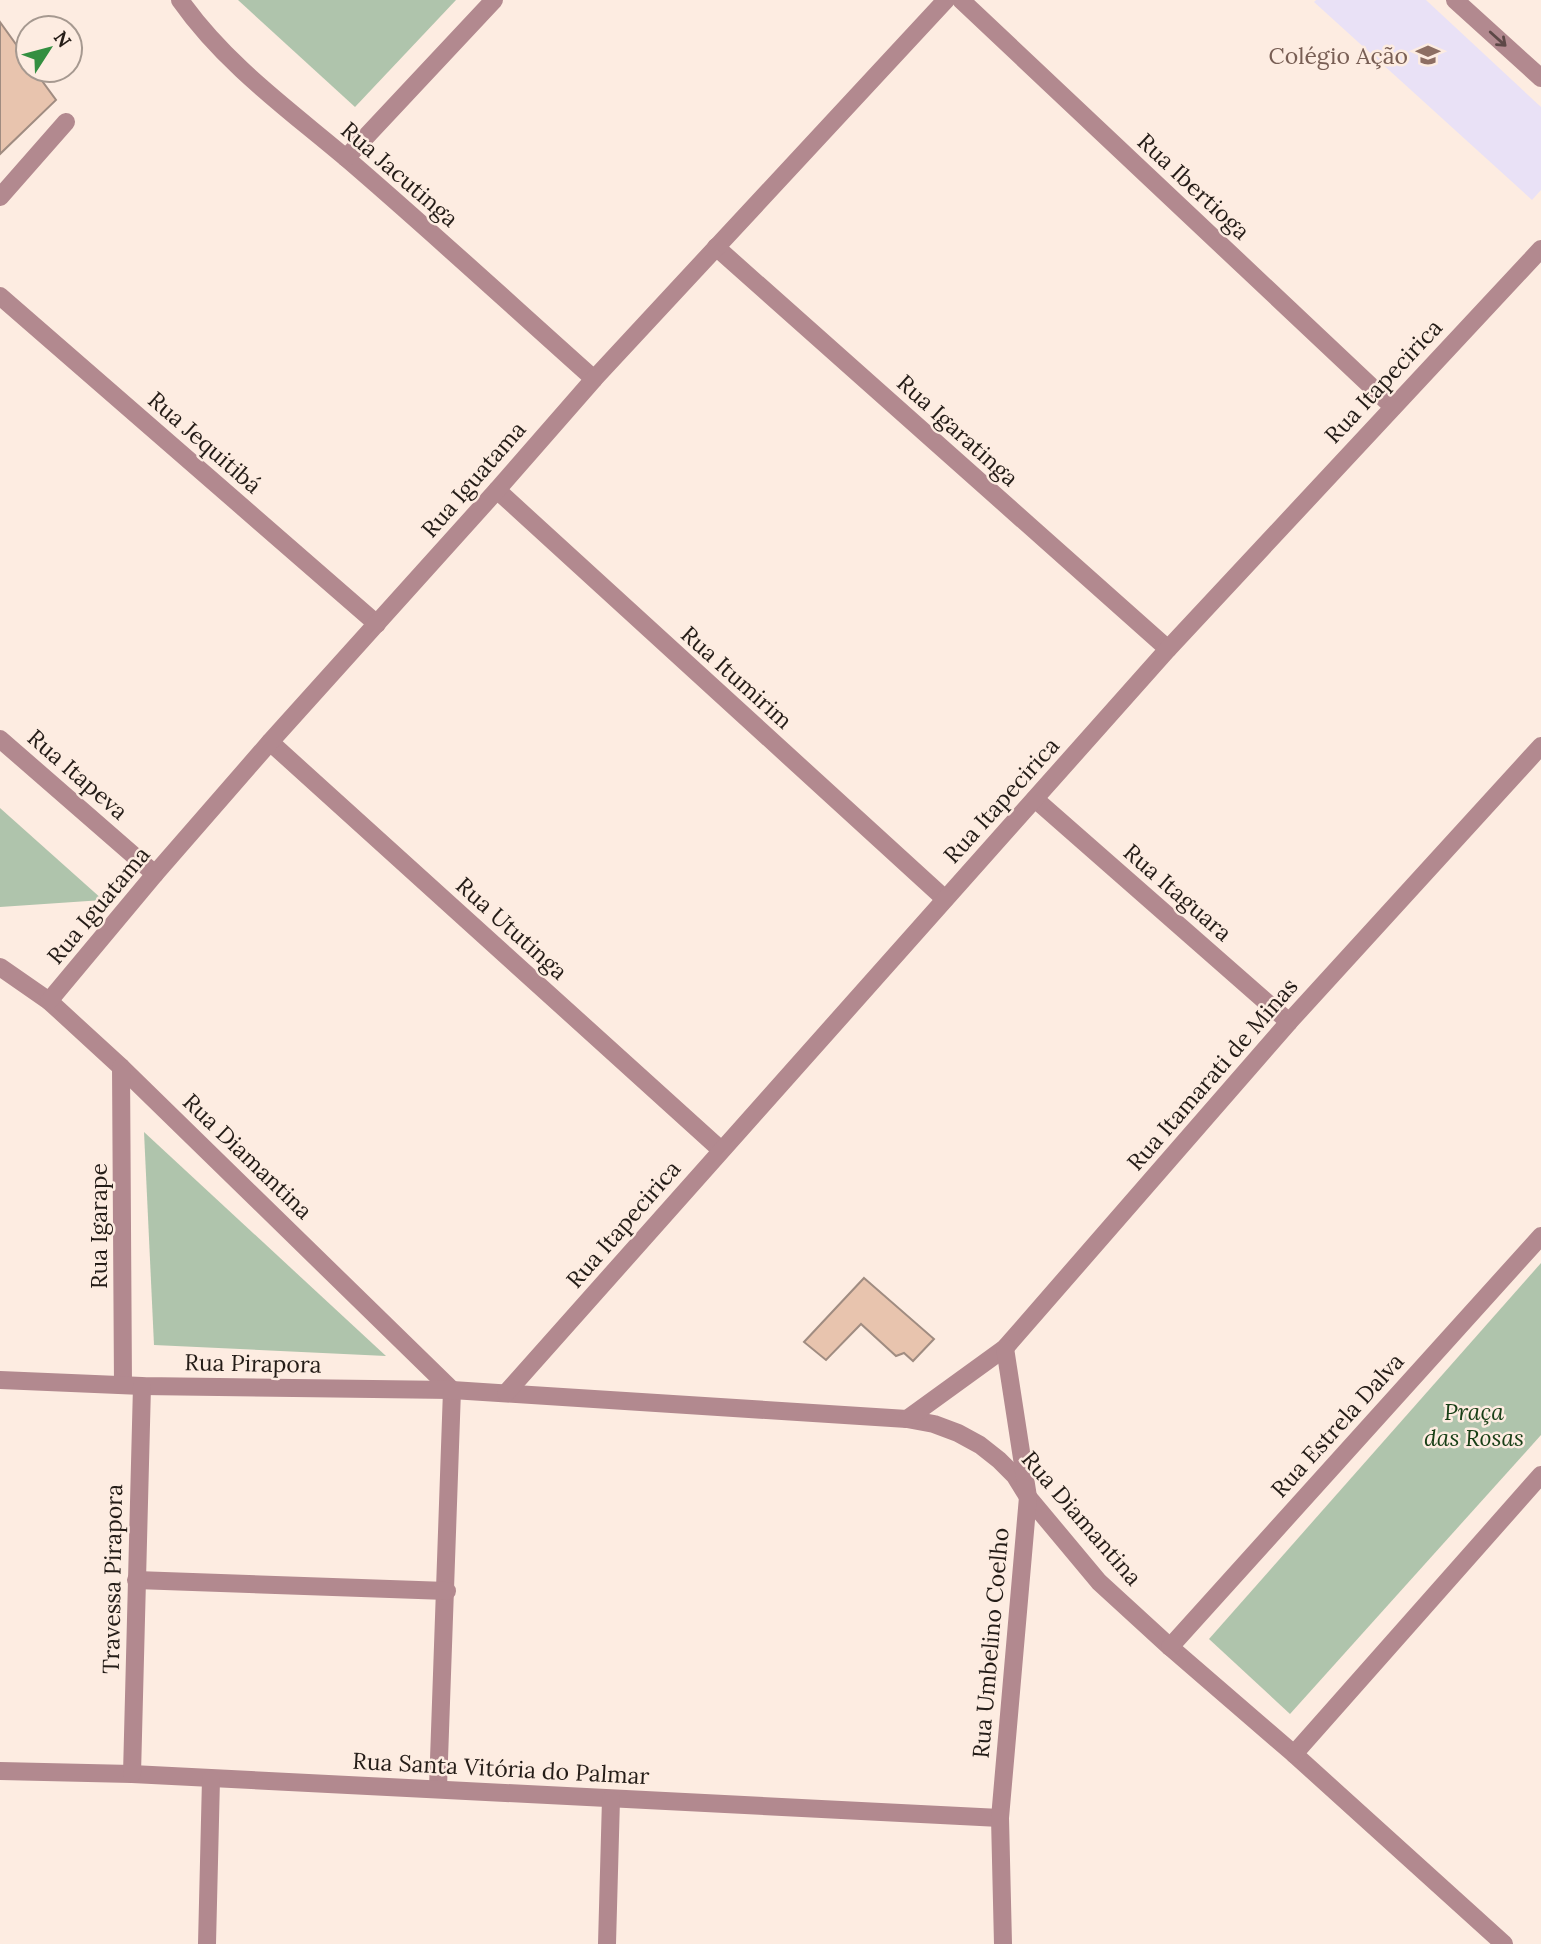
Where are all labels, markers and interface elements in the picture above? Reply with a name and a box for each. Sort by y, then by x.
north arrow [14,14,84,84]
text: N [49,26,77,52]
one-way arrow [1489,31,1507,47]
place label: Colégio Ação [1269,41,1408,70]
school or university icon: Colégio Ação [1414,41,1442,69]
street label: Rua Jacutinga [335,115,465,233]
street label: Rua Ibertioga [1132,127,1256,246]
street label: Rua Itapecirica [1318,313,1448,449]
street label: Rua Igaratinga [891,368,1025,492]
street label: Rua Jequitibá [142,385,268,499]
street label: Rua Iguatama [415,415,532,543]
street label: Rua Itumirim [675,619,799,735]
street label: Rua Itapeva [22,723,134,826]
street label: Rua Itapecirica [937,731,1065,869]
street label: Rua Itaguara [1118,837,1238,947]
street label: Rua Iguatama [40,840,156,970]
street label: Rua Ututinga [450,870,574,986]
street label: Rua Itamarati de Minas [1120,972,1304,1176]
street label: Rua Diamantina [177,1087,319,1225]
street label: Rua Itapecirica [560,1154,686,1294]
street label: Rua Igarape [84,1163,113,1289]
street label: Rua Pirapora [184,1347,322,1379]
street label: Rua Estrela Dalva [1264,1347,1410,1503]
park label: Praça das Rosas [1424,1397,1524,1452]
street label: Rua Diamantina [1016,1445,1148,1591]
street label: Travessa Pirapora [96,1484,128,1674]
street label: Rua Umbelino Coelho [965,1526,1015,1760]
street label: Rua Santa Vitória do Palmar [352,1746,650,1790]

